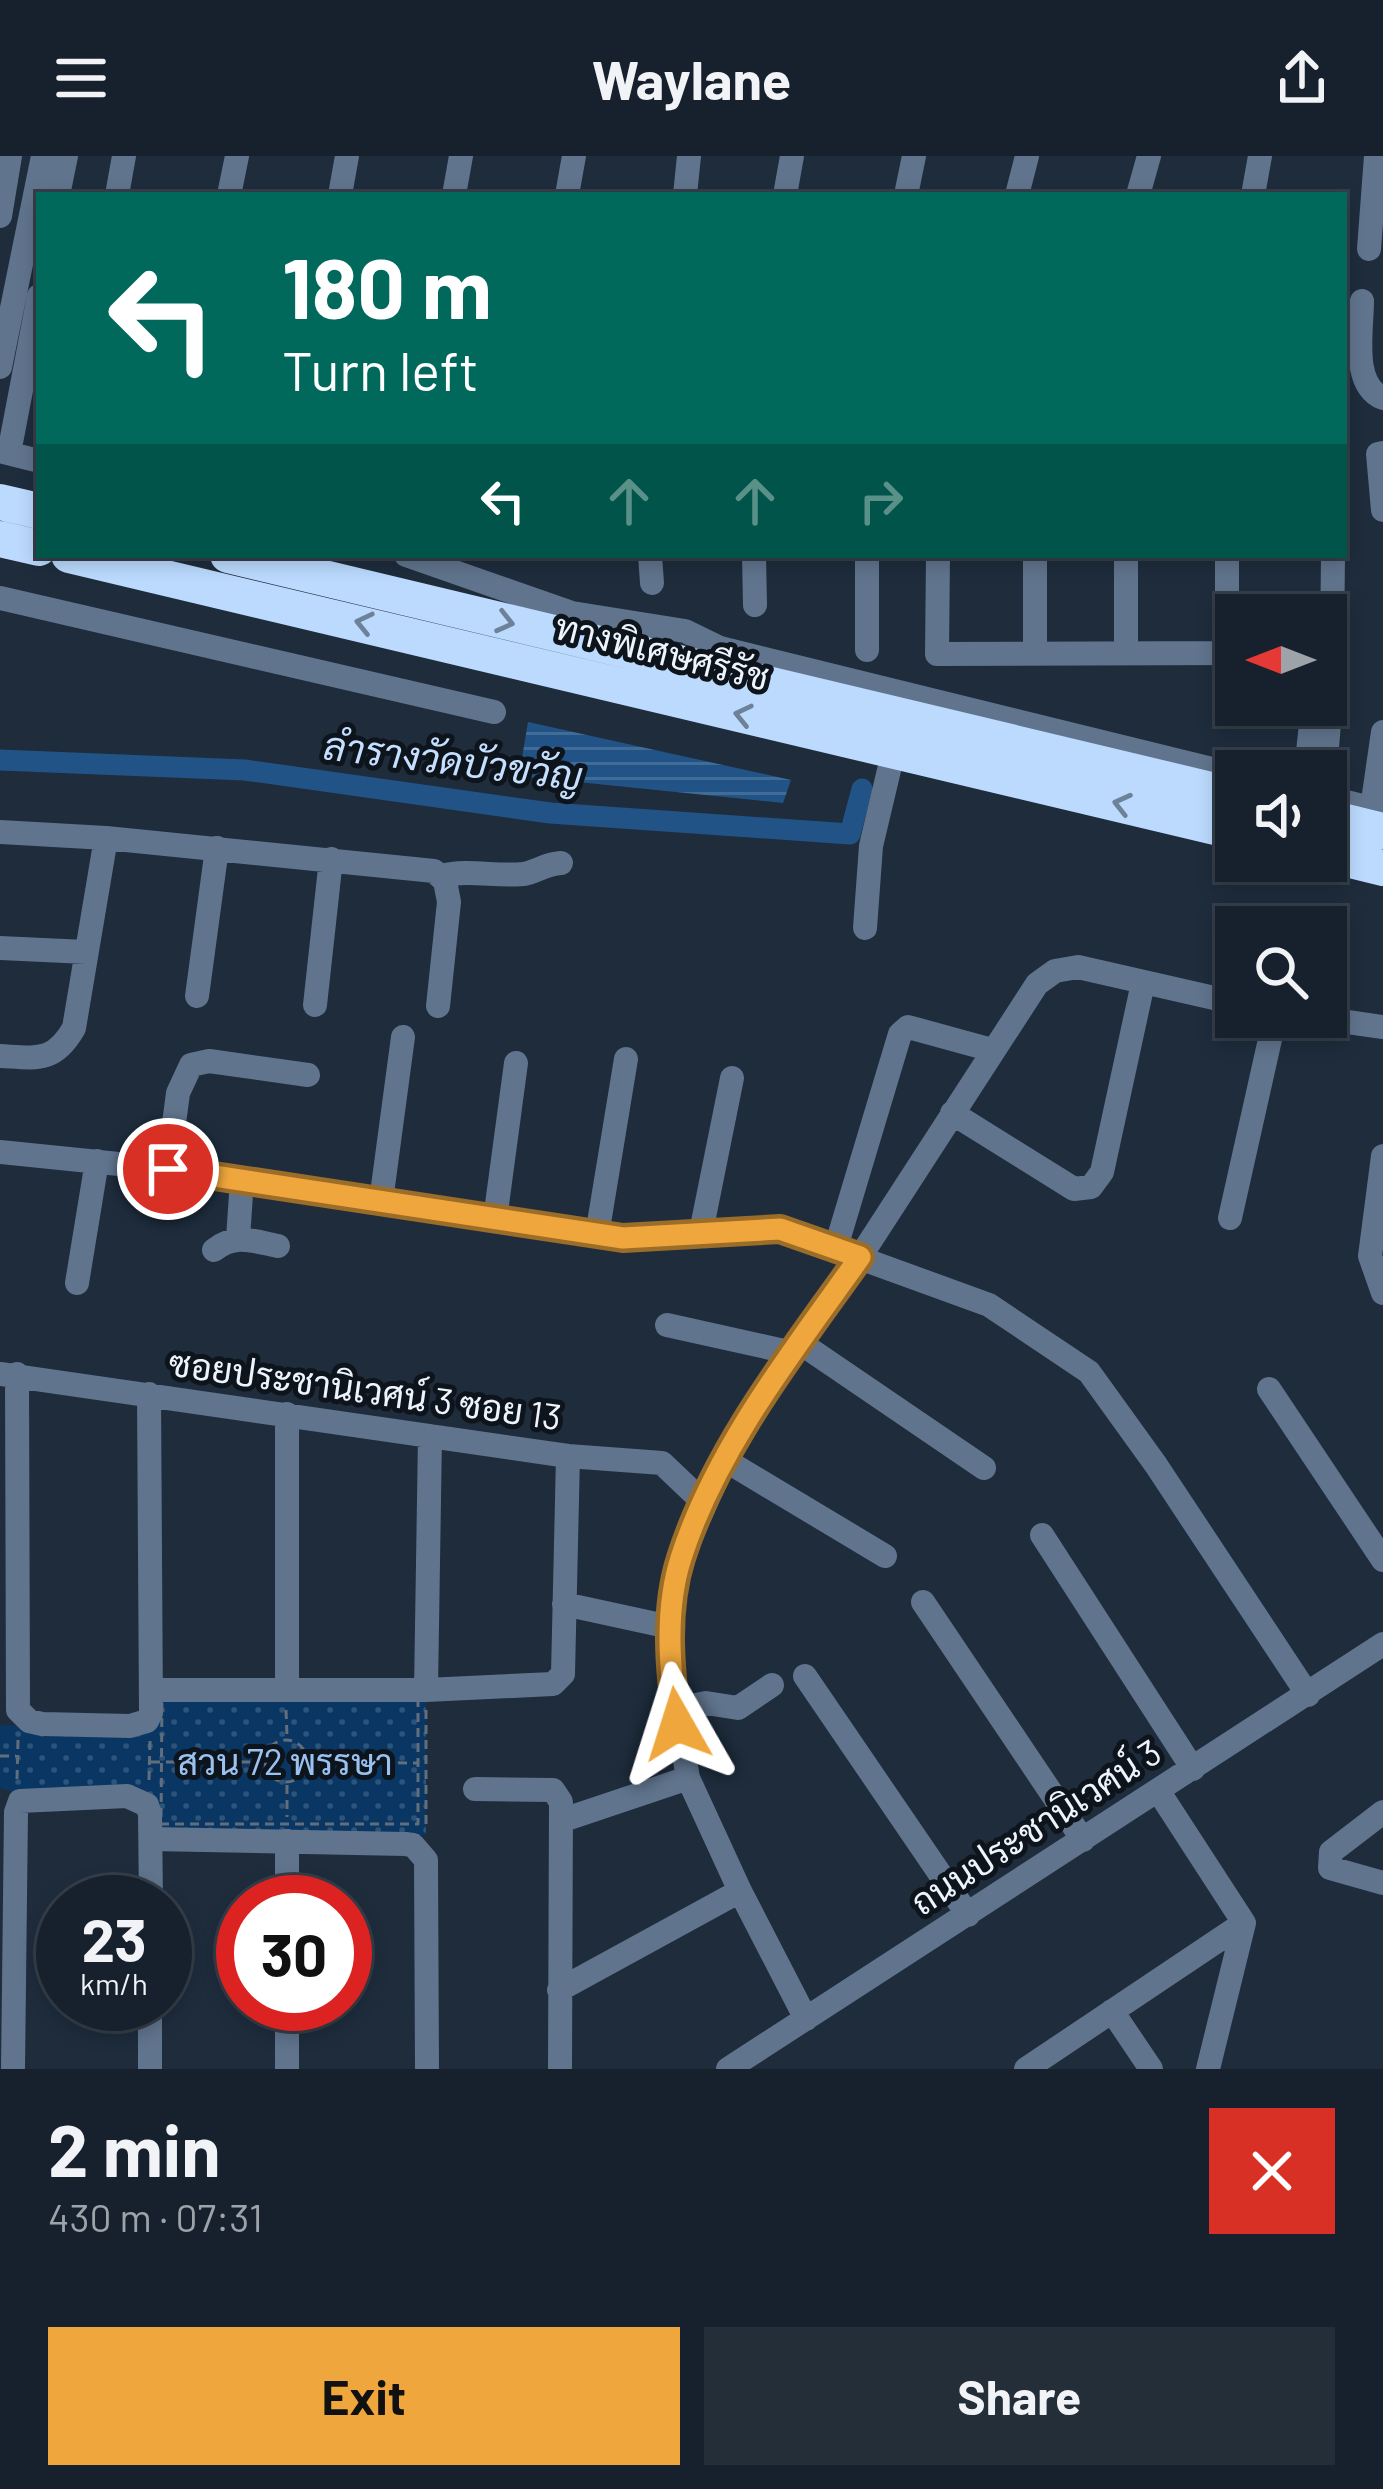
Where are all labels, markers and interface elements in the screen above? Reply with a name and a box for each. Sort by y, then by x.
icon: menu [48,45,114,111]
icon: share [1269,45,1335,111]
text: Waylane [592,46,791,111]
text: 180 m [282,235,492,336]
icon: left [84,240,240,396]
text: Turn left [282,337,479,402]
icon: left [470,468,536,534]
icon: ahead [596,468,662,534]
icon: ahead [722,468,788,534]
icon: right [848,468,914,534]
north arrow [1215,594,1347,726]
map controls [1215,594,1347,1038]
street label: ทางพิเศษศรีรัช [551,603,774,698]
one-way arrow [494,608,515,633]
one-way arrow [354,612,374,637]
one-way arrow [733,704,753,729]
water label: ลำรางวัดบัวขวัญ [321,720,585,801]
button: sound [1215,750,1347,882]
one-way arrow [1113,793,1133,818]
button: search [1215,906,1347,1038]
pin [117,1118,219,1220]
icon: arrive [135,1136,201,1202]
street label: ซอยประชานิเวศน์ 3 ซอย 13 [166,1340,564,1437]
position arrow [614,1661,740,1787]
street label: ถนนประชานิเวศน์ 3 [902,1729,1168,1923]
park label: สวน 72 พรรษา [177,1739,393,1782]
speed limit sign: 30 [216,1875,372,2031]
text: 23 [81,1902,147,1974]
text: km/h [80,1965,148,2001]
text: 2 min [48,2105,221,2191]
button: close [1209,2108,1335,2234]
text: 430 m · 07:31 [48,2193,263,2240]
button: Exit [48,2327,680,2465]
button: Share [704,2327,1335,2465]

